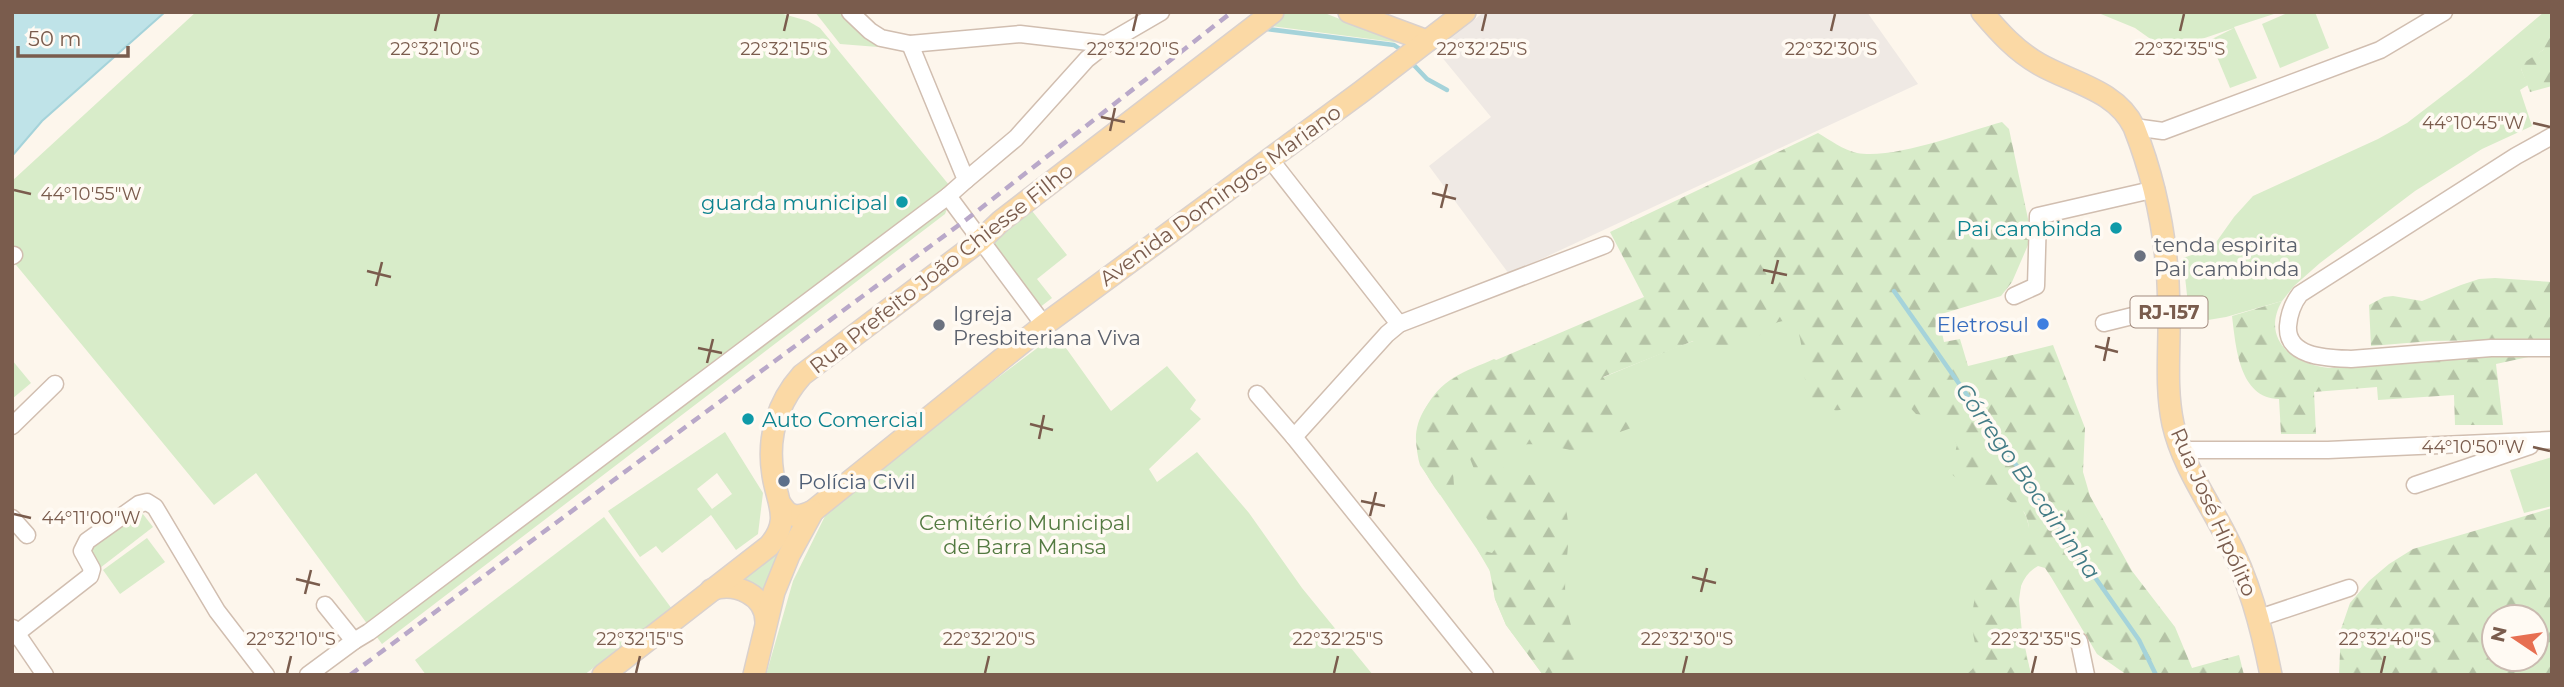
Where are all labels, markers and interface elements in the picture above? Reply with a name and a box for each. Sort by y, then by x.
scale bar [18,14,128,58]
text: 50 m [28,26,82,51]
text: 22°32'10"S [390,38,480,60]
text: 22°32'15"S [740,38,828,60]
text: 22°32'20"S [1087,38,1179,60]
text: 22°32'25"S [1437,38,1527,60]
text: 22°32'30"S [1785,38,1877,60]
text: 22°32'35"S [2135,38,2225,60]
street label: Avenida Domingos Mariano [1094,99,1346,291]
text: 44°10'45"W [2422,112,2524,134]
street label: Rua Prefeito João Chiesse Filho [804,157,1078,379]
text: 44°10'55"W [41,183,141,205]
place label: guarda municipal [701,190,888,215]
marker: guarda municipal [894,194,910,210]
place label: Pai cambinda [1956,216,2102,241]
marker: Pai cambinda [2108,220,2124,236]
place label: tenda espirita Pai cambinda [2154,232,2300,281]
marker: tenda espirita Pai cambinda [2132,248,2148,264]
road number: RJ-157 [2130,296,2208,328]
place label: Igreja Presbiteriana Viva [953,301,1141,350]
place label: Eletrosul [1937,312,2029,337]
marker: Eletrosul [2035,316,2051,332]
marker: Igreja Presbiteriana Viva [931,317,947,333]
water label: Córrego Bocaininha [1950,377,2106,585]
place label: Auto Comercial [762,407,924,432]
marker: Auto Comercial [740,411,756,427]
street label: Rua José Hipólito [2166,424,2262,600]
text: 44°10'50"W [2422,436,2524,458]
place label: Polícia Civil [798,469,916,494]
marker: Polícia Civil [776,473,792,489]
text: 44°11'00"W [41,507,141,529]
park label: Cemitério Municipal de Barra Mansa [919,510,1131,559]
north arrow [2480,603,2550,673]
text: N [2486,624,2512,644]
text: 22°32'10"S [246,628,336,650]
text: 22°32'15"S [596,628,684,650]
text: 22°32'20"S [943,628,1035,650]
text: 22°32'25"S [1293,628,1383,650]
text: 22°32'30"S [1641,628,1733,650]
text: 22°32'35"S [1991,628,2081,650]
text: 22°32'40"S [2338,628,2432,650]

